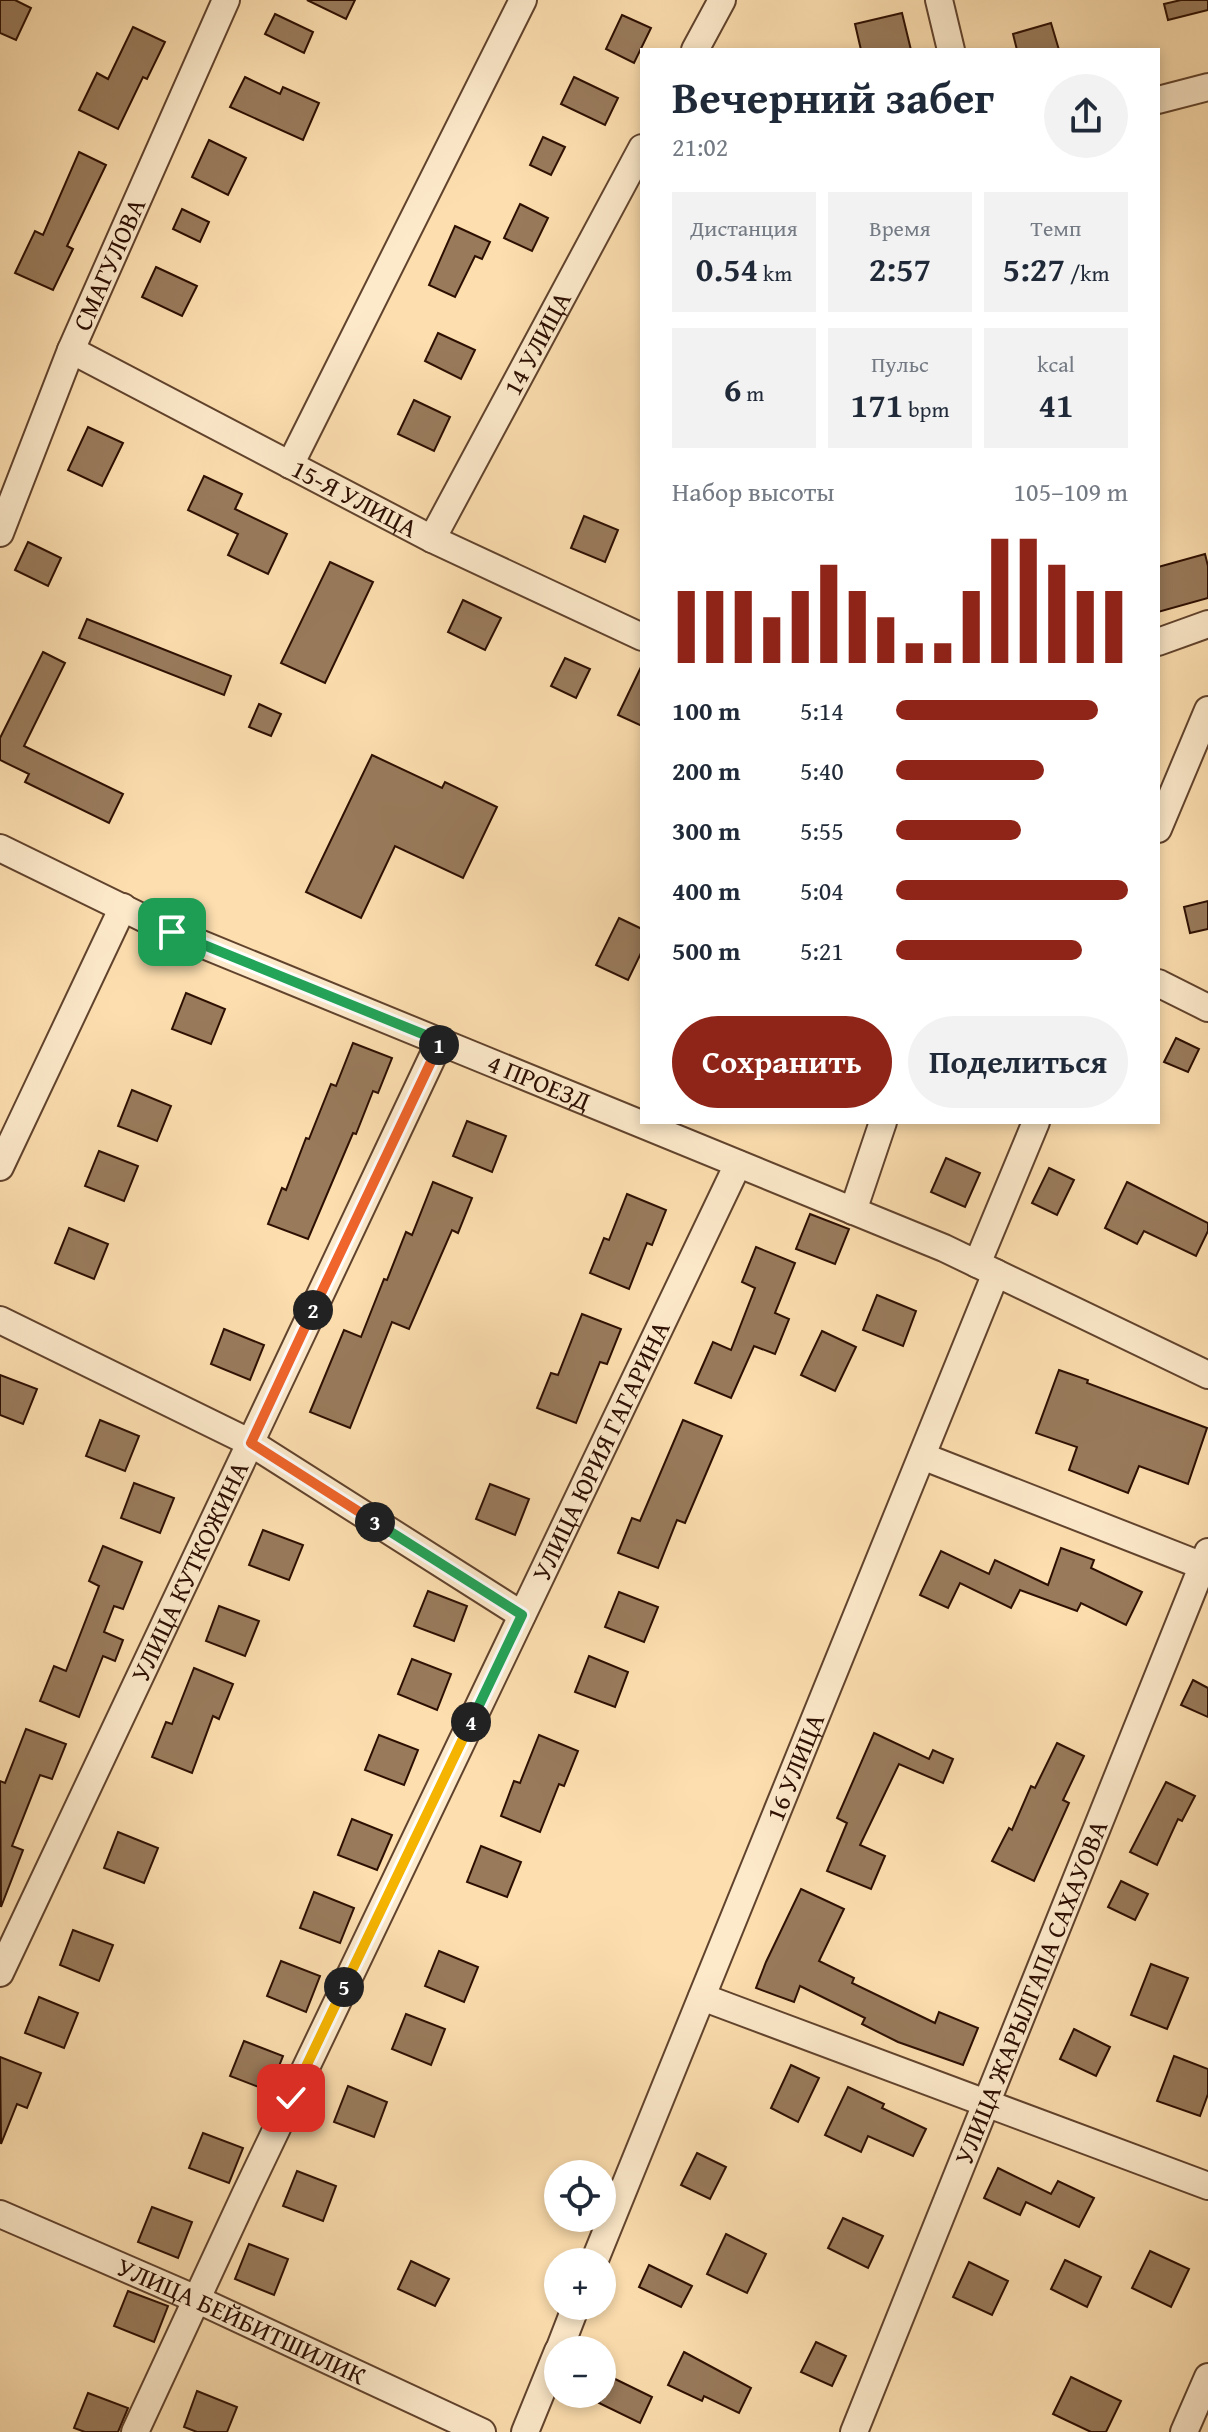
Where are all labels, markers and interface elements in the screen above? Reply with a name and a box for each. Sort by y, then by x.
text: Вечерний забег [672,65,994,129]
button: share [1044,74,1128,158]
text: 21:02 [672,127,728,166]
street label: СМАГУЛОВА [62,191,155,337]
text: Дистанция [690,212,798,244]
text: Время [869,212,931,244]
text: Темп [1031,212,1081,244]
text: 0.54 [696,244,758,293]
text: 2:57 [869,244,931,293]
text: 5:27 [1003,244,1065,293]
text: km [758,257,792,289]
text: /km [1065,257,1109,289]
street label: 14 УЛИЦА [493,284,581,402]
text: Пульс [871,348,929,380]
text: kcal [1037,348,1075,380]
text: 6 [724,364,741,413]
text: m [741,377,764,409]
text: 171 [851,380,903,429]
text: 41 [1038,380,1074,429]
text: bpm [903,393,949,425]
street label: 15-Я УЛИЦА [285,449,425,547]
text: Набор высоты [672,472,834,511]
text: 105–109 m [1014,472,1128,511]
text: 100 m [672,691,740,730]
text: 5:14 [800,691,844,730]
text: 200 m [672,751,740,790]
text: 5:40 [800,751,844,790]
text: 300 m [672,811,740,850]
text: 5:55 [800,811,844,850]
text: 400 m [672,871,740,910]
text: 5:04 [800,871,844,910]
pin [138,898,206,966]
icon: arrive [150,910,194,954]
text: 500 m [672,931,740,970]
text: 5:21 [800,931,844,970]
button: Сохранить [672,1016,892,1108]
button: Поделиться [908,1016,1128,1108]
pin: 1 [419,1025,459,1065]
text: 1 [433,1029,445,1061]
street label: 4 ПРОЕЗД [482,1043,597,1120]
pin: 2 [293,1290,333,1330]
text: 2 [307,1294,319,1326]
street label: УЛИЦА ЮРИЯ ГАГАРИНА [521,1314,679,1587]
street label: УЛИЦА КУТКОЖИНА [120,1454,258,1688]
pin: 3 [355,1502,395,1542]
text: 3 [369,1506,381,1538]
pin: 4 [451,1702,491,1742]
text: 4 [465,1706,477,1738]
street label: 16 УЛИЦА [755,1707,834,1827]
street label: УЛИЦА ЖАРЫЛГАПА САХАУОВА [944,1814,1117,2170]
pin: 5 [324,1967,364,2007]
text: 5 [338,1971,350,2003]
pin [257,2064,325,2132]
icon: check [269,2076,313,2120]
map controls [544,2160,616,2408]
button: locate [544,2160,616,2232]
street label: УЛИЦА БЕЙБИТШИЛИК [111,2247,372,2394]
button: + [544,2248,616,2320]
button: − [544,2336,616,2408]

